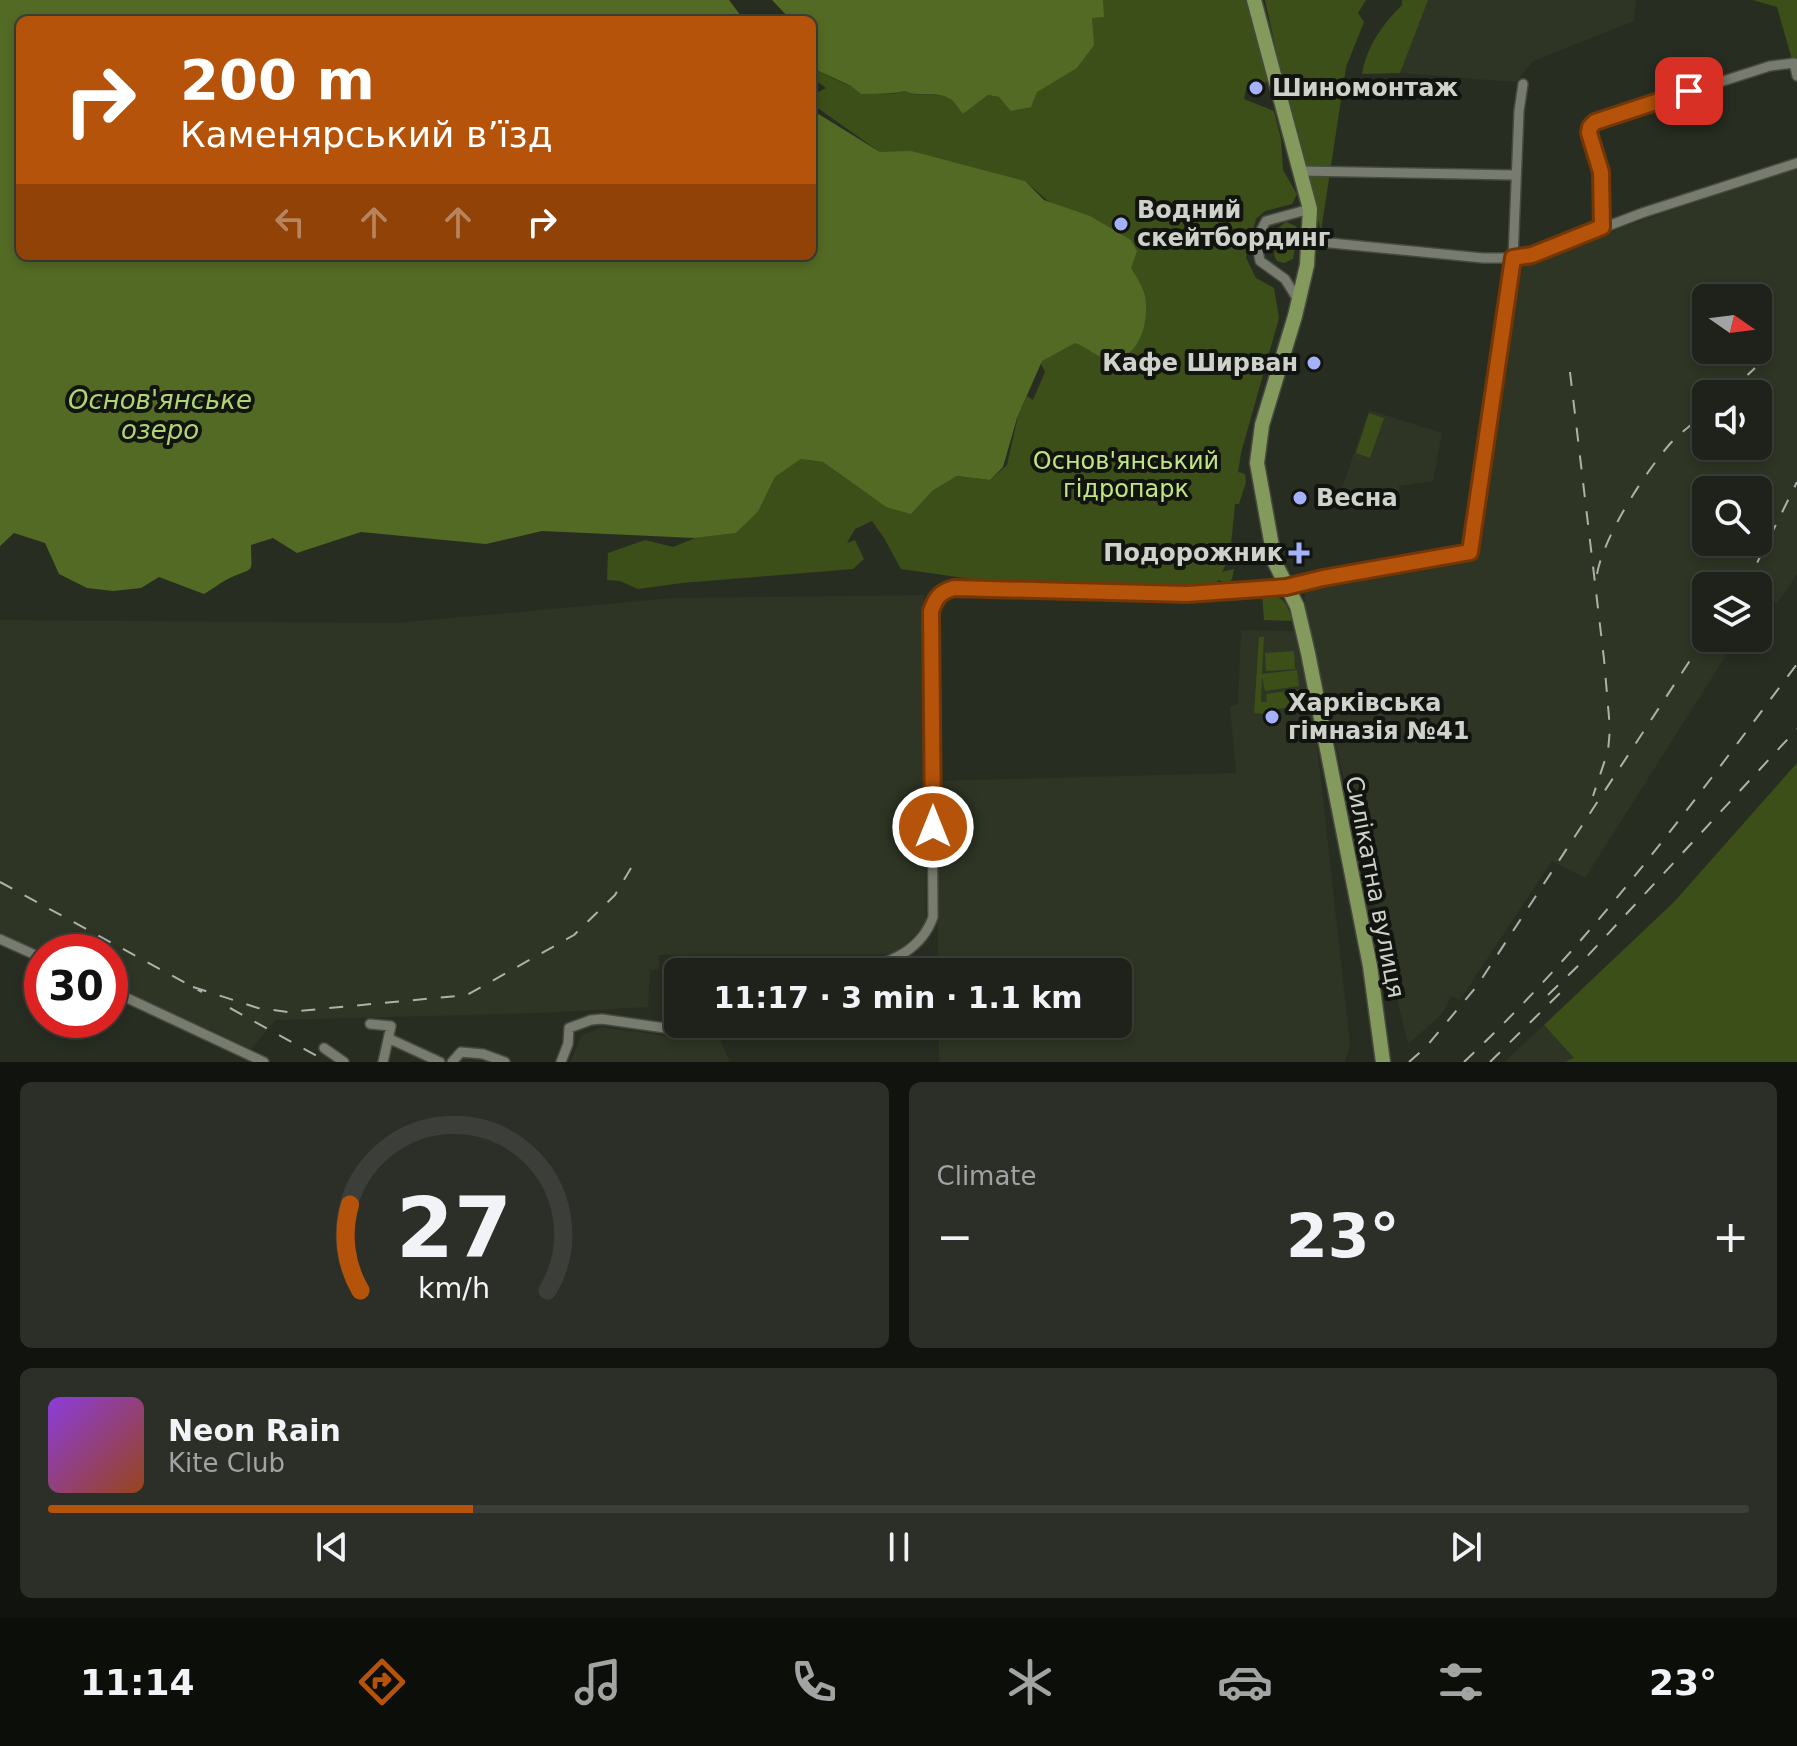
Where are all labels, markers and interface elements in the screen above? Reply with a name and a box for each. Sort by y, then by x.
text: 200 m [180,47,375,112]
icon: right [48,48,152,152]
pin [1655,57,1723,125]
icon: arrive [1667,69,1711,113]
place label: Шиномонтаж [1272,74,1458,102]
marker: Шиномонтаж [1247,79,1265,97]
text: Каменярський в’їзд [180,114,553,155]
place label: Водний скейтбординг [1137,196,1330,252]
icon: left [268,200,312,244]
icon: ahead [352,200,396,244]
icon: ahead [436,200,480,244]
icon: right [520,200,564,244]
marker: Водний скейтбординг [1112,215,1130,233]
north arrow [1692,284,1772,364]
map controls [1692,284,1772,652]
place label: Кафе Ширван [1102,349,1298,377]
marker: Кафе Ширван [1305,354,1323,372]
button: sound [1692,380,1772,460]
water label: Основ'янське озеро [68,385,252,445]
park label: Основ'янський гідропарк [1033,447,1219,503]
button: search [1692,476,1772,556]
place label: Весна [1316,484,1398,512]
marker: Весна [1291,489,1309,507]
place label: Подорожник [1103,539,1283,567]
marker: Подорожник [1290,544,1308,562]
button: layers [1692,572,1772,652]
place label: Харківська гімназія №41 [1288,689,1469,745]
marker: Харківська гімназія №41 [1263,708,1281,726]
street label: Силікатна вулиця [1340,774,1410,1000]
position arrow [891,785,975,869]
speed limit sign: 30 [24,934,128,1038]
text: 11:17 · 3 min · 1.1 km [713,980,1083,1015]
text: Climate [937,1161,1037,1191]
text: 27 [396,1180,512,1277]
text: 23° [1286,1201,1400,1271]
text: − [937,1211,973,1262]
text: + [1712,1211,1749,1262]
text: km/h [418,1271,490,1305]
text: Neon Rain [168,1413,341,1448]
text: Kite Club [168,1448,285,1478]
icon: previous [310,1525,354,1569]
icon: pause [877,1525,921,1569]
icon: next [1444,1525,1488,1569]
icon: directions [354,1654,410,1710]
icon: music [570,1654,626,1710]
icon: phone [786,1654,842,1710]
icon: climate [1002,1654,1058,1710]
icon: car [1217,1654,1273,1710]
icon: filters [1433,1654,1489,1710]
text: 11:14 [80,1662,194,1703]
text: 23° [1649,1662,1717,1703]

